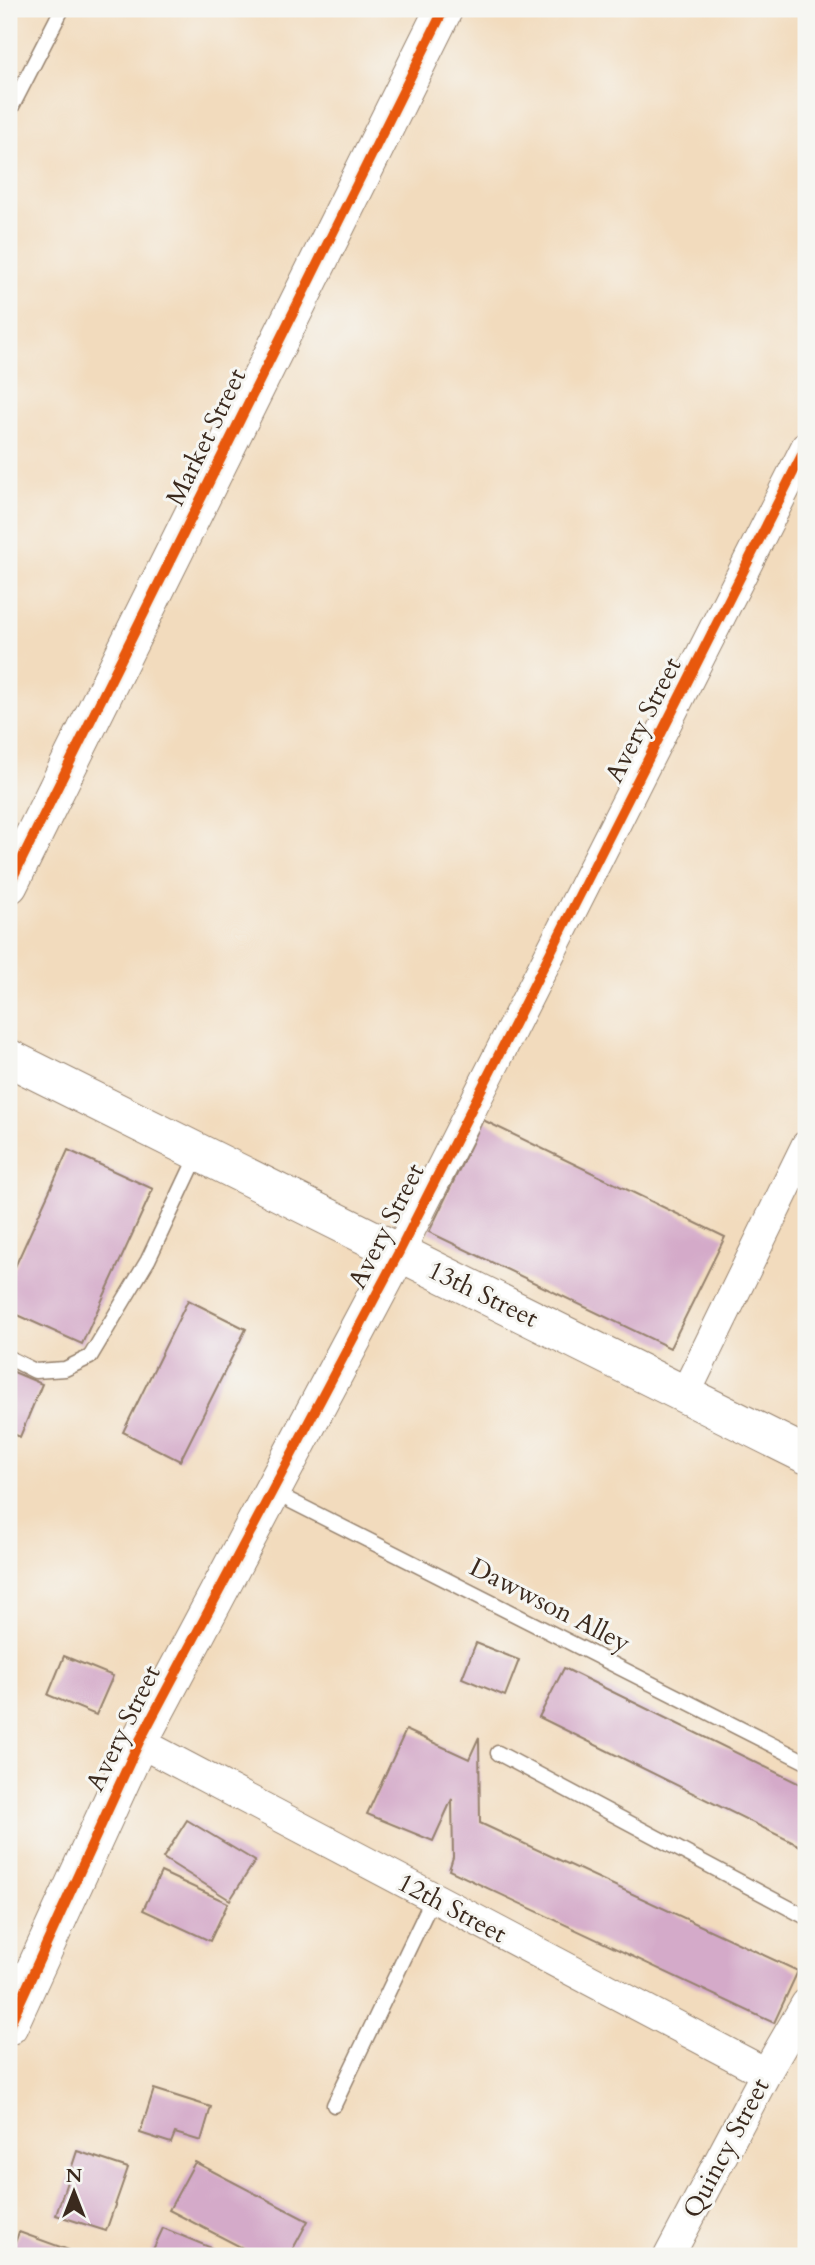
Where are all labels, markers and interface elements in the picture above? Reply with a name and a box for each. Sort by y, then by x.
street label: Market Street [158,363,254,511]
street label: Avery Street [596,651,690,789]
street label: Avery Street [339,1157,433,1295]
street label: 13th Street [422,1252,544,1336]
street label: Dawwson Alley [464,1549,637,1661]
street label: Avery Street [77,1659,169,1797]
street label: 12th Street [391,1865,513,1951]
street label: Quincy Street [674,2072,778,2224]
north arrow [38,2156,108,2226]
text: N [66,2163,83,2189]

